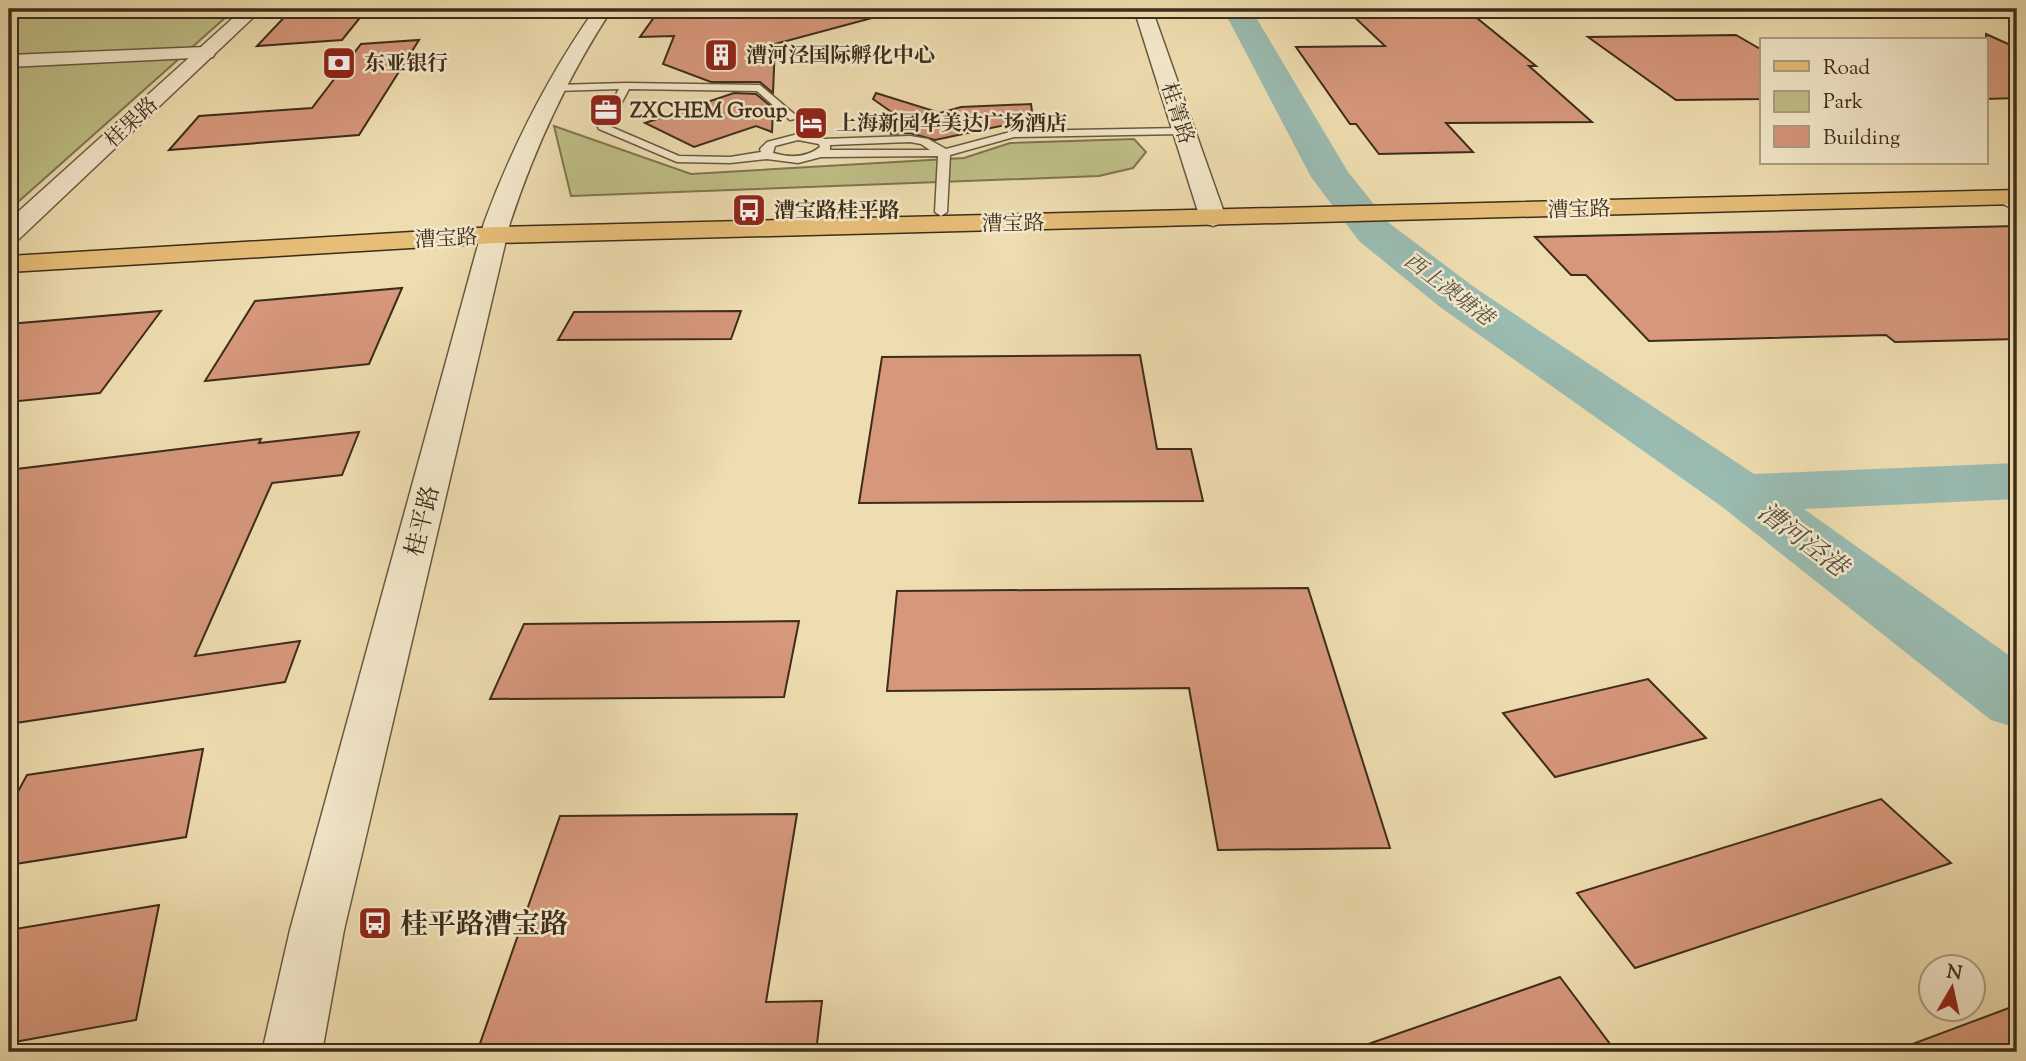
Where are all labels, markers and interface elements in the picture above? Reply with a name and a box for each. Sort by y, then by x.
building icon: 漕河泾国际孵化中心 [702,36,740,74]
legend [1760,38,1988,164]
place label: 漕河泾国际孵化中心 [746,42,935,72]
bank icon: 东亚银行 [320,44,358,82]
place label: 东亚银行 [364,50,448,80]
text: Road [1823,54,1870,84]
street label: 桂箐路 [1152,79,1200,148]
text: Park [1823,88,1864,118]
street label: 桂果路 [99,91,166,156]
office icon: ZXCHEM Group [587,91,625,129]
place label: ZXCHEM Group [630,97,788,127]
hotel icon: 上海新园华美达广场酒店 [792,104,830,142]
place label: 上海新园华美达广场酒店 [836,110,1067,140]
text: Building [1823,124,1900,154]
bus stop icon: 漕宝路桂平路 [730,191,768,229]
street label: 漕宝路 [1547,195,1611,227]
place label: 漕宝路桂平路 [774,197,900,227]
street label: 漕宝路 [981,209,1045,241]
street label: 漕宝路 [414,223,478,257]
water label: 西上澳塘港 [1397,247,1501,336]
street label: 桂平路 [399,482,449,561]
water label: 漕河泾港 [1749,495,1857,589]
bus stop icon: 桂平路漕宝路 [356,904,394,942]
place label: 桂平路漕宝路 [400,906,568,946]
north arrow [1918,953,1988,1023]
text: N [1945,959,1964,988]

